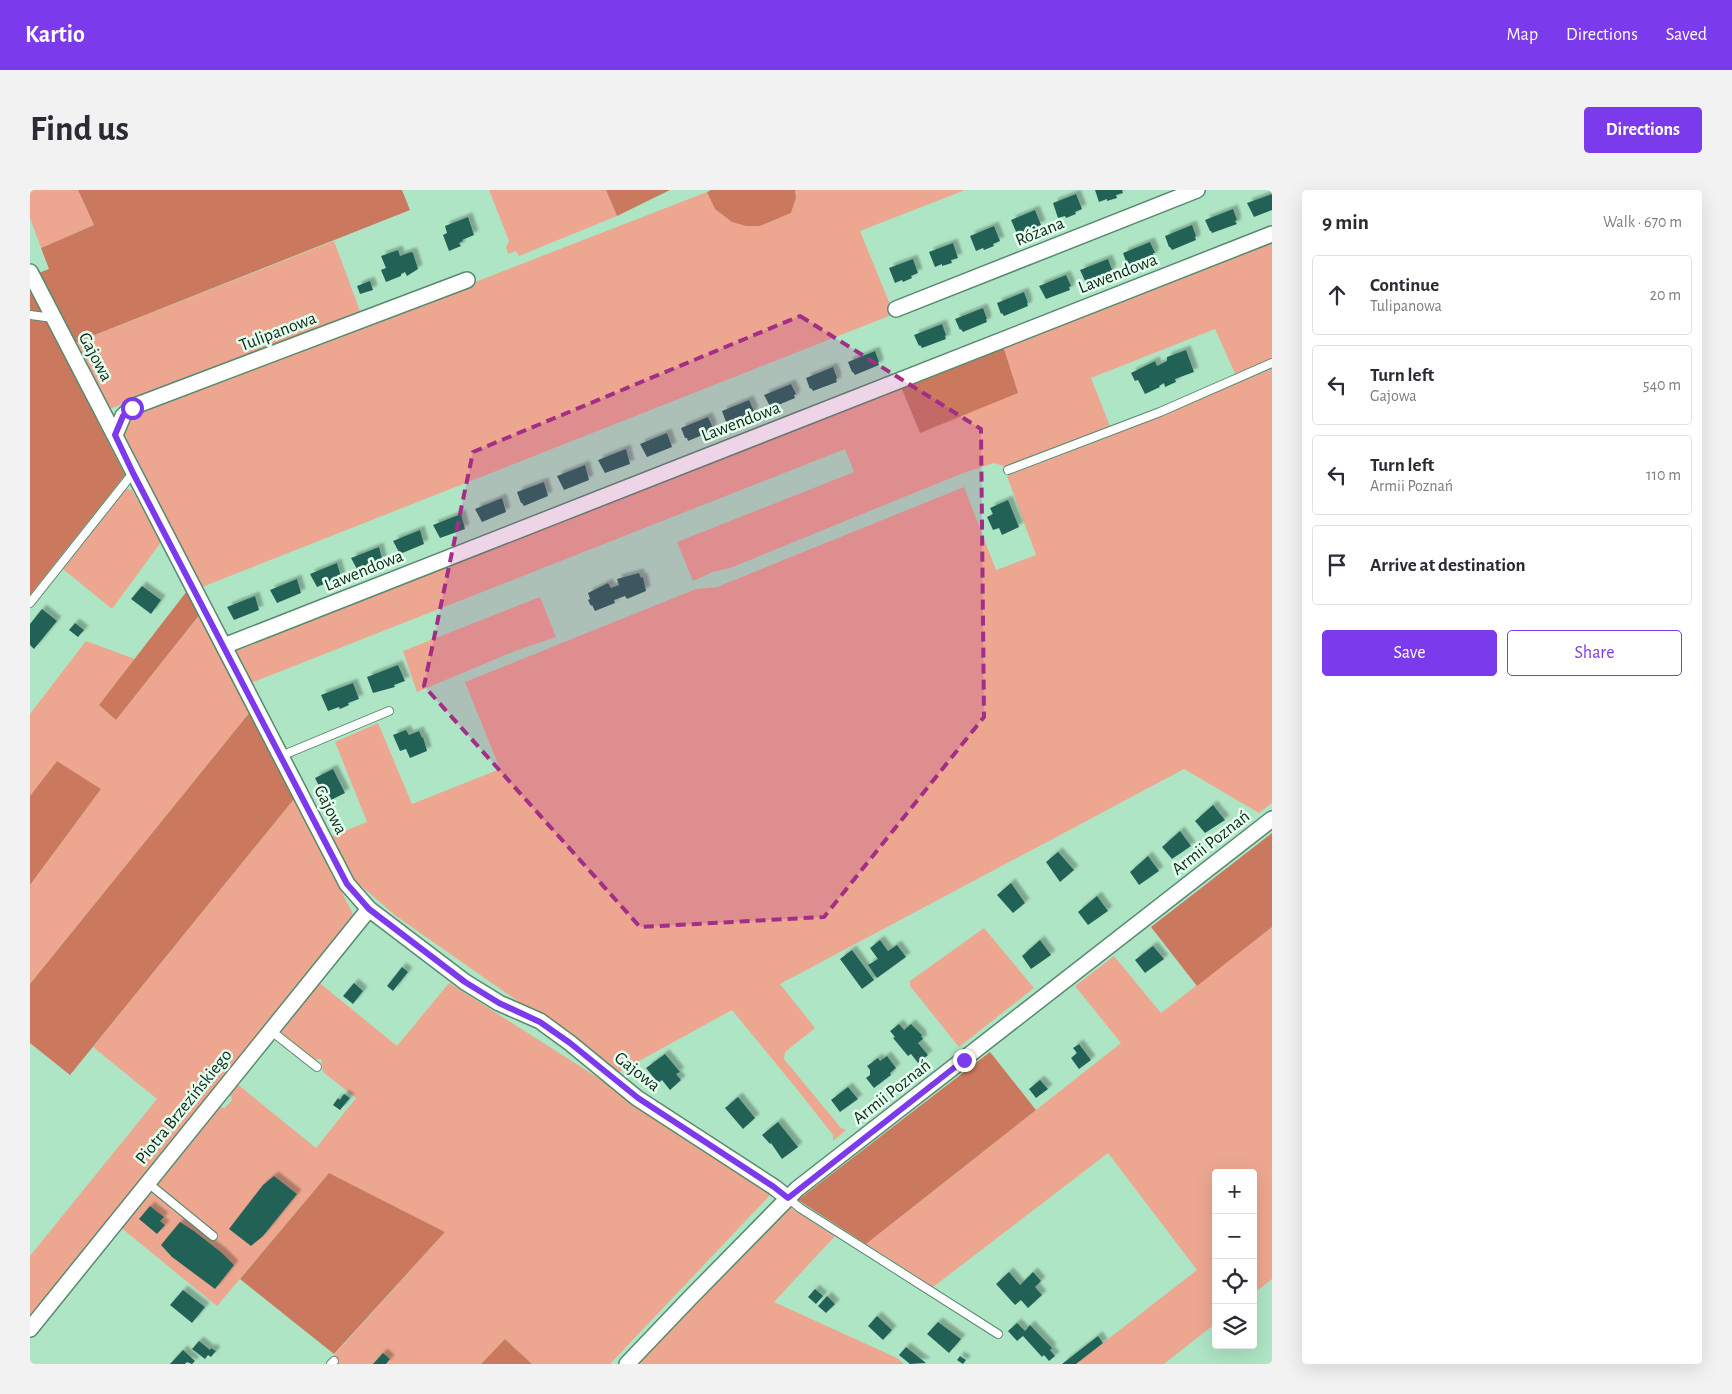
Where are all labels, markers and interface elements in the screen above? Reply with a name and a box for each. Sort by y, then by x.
text: Kartio [25,23,85,47]
text: Map [1507,26,1538,44]
text: Directions [1566,26,1638,44]
text: Saved [1666,26,1707,44]
button: Directions [1584,107,1702,153]
text: Find us [30,112,129,147]
text: 9 min [1322,212,1369,233]
street label: Różana [1013,214,1067,250]
text: Walk · 670 m [1603,214,1682,230]
street label: Lawendowa [1076,251,1160,297]
text: Continue [1370,276,1439,295]
icon: ahead [1323,281,1351,309]
text: 20 m [1650,287,1681,303]
text: Tulipanowa [1370,298,1442,314]
street label: Tulipanowa [237,309,319,355]
street label: Gajowa [75,330,115,384]
text: Turn left [1370,366,1434,385]
icon: left [1323,371,1351,399]
text: 540 m [1643,377,1681,393]
text: Gajowa [1370,388,1417,404]
route start [121,397,144,420]
street label: Lawendowa [699,399,783,445]
text: Turn left [1370,456,1434,475]
icon: left [1323,461,1351,489]
text: 110 m [1646,467,1681,483]
text: Armii Poznań [1370,478,1453,494]
street label: Lawendowa [322,547,406,595]
icon: arrive [1323,551,1351,579]
text: Arrive at destination [1370,556,1526,575]
button: Save [1322,630,1497,676]
button: Share [1507,630,1682,676]
street label: Gajowa [310,783,350,837]
street label: Armii Poznań [1169,807,1253,879]
street label: Piotra Brzezińskiego [132,1046,236,1168]
street label: Gajowa [611,1049,663,1095]
route end [953,1049,976,1072]
street label: Armii Poznań [850,1056,934,1128]
map controls [1212,1169,1257,1349]
button: + [1212,1169,1257,1214]
button: − [1212,1214,1257,1259]
button: locate [1212,1259,1257,1304]
button: layers [1212,1304,1257,1349]

